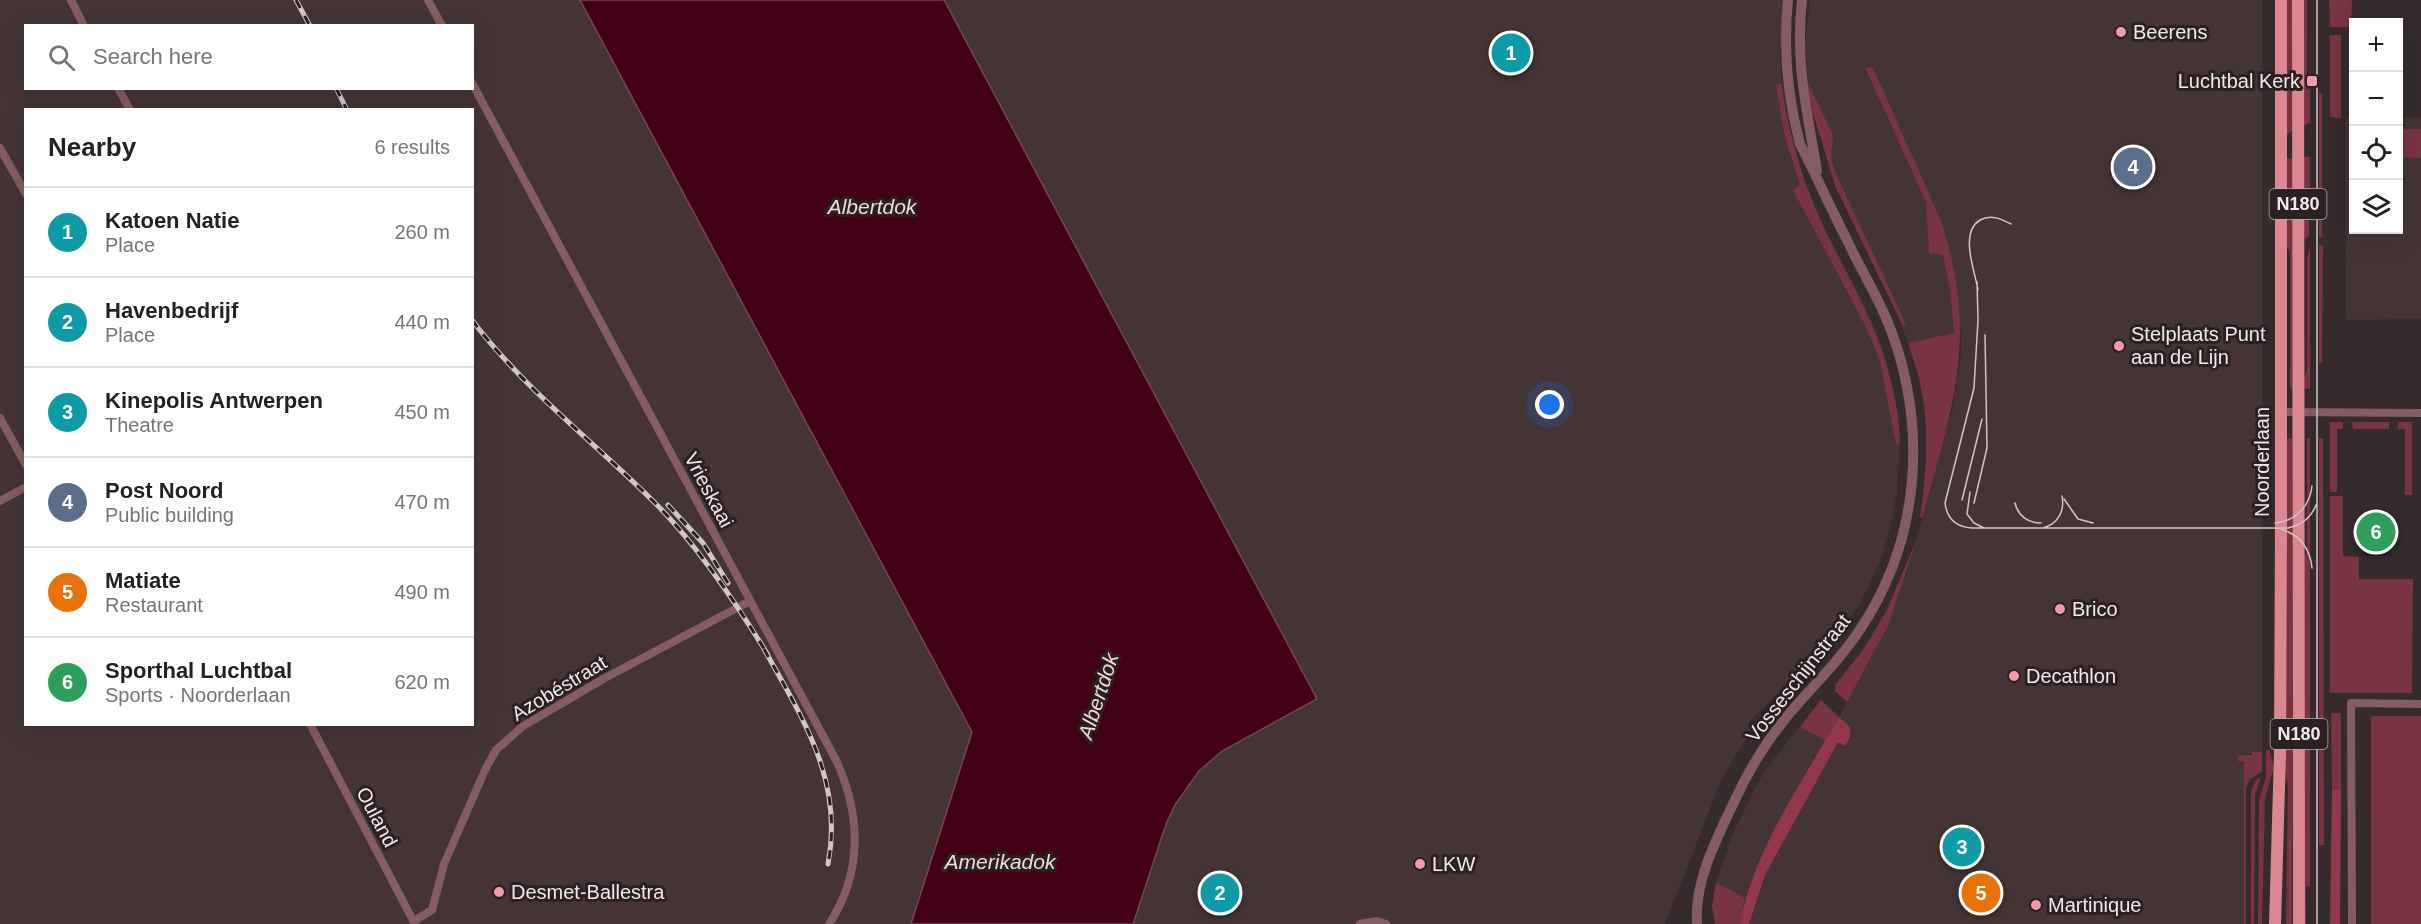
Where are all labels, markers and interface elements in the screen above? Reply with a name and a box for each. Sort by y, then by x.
map controls [2349,18,2403,234]
button: + [2349,18,2403,72]
place label: Beerens [2133,21,2208,43]
search box [24,24,474,90]
marker: Beerens [2114,25,2128,39]
pin: 1 [1492,31,1530,76]
icon: search [45,41,78,74]
text: Search here [93,44,213,69]
place label: Luchtbal Kerk [2178,70,2301,92]
button: − [2349,72,2403,126]
marker: Luchtbal Kerk [2305,74,2319,88]
button: locate [2349,126,2403,180]
text: Nearby [48,132,136,162]
text: 6 results [374,136,450,158]
pin: 4 [2114,144,2152,190]
button: layers [2349,180,2403,234]
road number: N180 [2270,189,2326,219]
water label: Albertdok [826,195,918,218]
text: Katoen Natie [105,208,239,233]
text: 1 [62,221,73,243]
text: 260 m [394,221,450,243]
text: Place [105,234,155,256]
text: Havenbedrijf [105,298,238,323]
text: 2 [62,311,73,333]
text: 440 m [394,311,450,333]
place label: Stelplaats Punt aan de Lijn [2131,323,2266,368]
text: Place [105,324,155,346]
marker: Stelplaats Punt aan de Lijn [2112,339,2126,353]
text: Kinepolis Antwerpen [105,388,323,413]
your location [1535,390,1564,419]
text: 3 [62,401,73,423]
text: 450 m [394,401,450,423]
street label: Noorderlaan [2251,407,2273,517]
text: Theatre [105,414,174,436]
street label: Vrieskaai [680,449,738,531]
text: Post Noord [105,478,224,503]
text: 4 [62,491,73,513]
text: 470 m [394,491,450,513]
text: Public building [105,504,234,526]
pin: 6 [2356,510,2396,554]
text: Matiate [105,568,181,593]
text: 5 [62,581,73,603]
text: 490 m [394,581,450,603]
text: Restaurant [105,594,203,616]
place label: Brico [2072,598,2118,620]
marker: Brico [2053,602,2067,616]
street label: Vosseschijnstraat [1741,610,1855,746]
water label: Albertdok [1073,649,1123,744]
street label: Azobéstraat [508,651,611,725]
text: Sporthal Luchtbal [105,658,292,683]
place label: Decathlon [2026,665,2116,687]
marker: Decathlon [2007,669,2021,683]
text: 6 [62,671,73,693]
text: 620 m [394,671,450,693]
text: Sports · Noorderlaan [105,684,291,706]
road number: N180 [2270,719,2328,749]
street label: Ouland [352,783,402,851]
pin: 3 [1942,824,1982,870]
water label: Amerikadok [943,850,1057,873]
place label: LKW [1432,853,1475,875]
marker: LKW [1413,857,1427,871]
pin: 2 [1200,870,1240,916]
pin: 5 [1962,870,2000,916]
place label: Desmet-Ballestra [511,881,665,903]
marker: Desmet-Ballestra [492,885,506,899]
place label: Martinique [2048,894,2141,916]
marker: Martinique [2029,898,2043,912]

